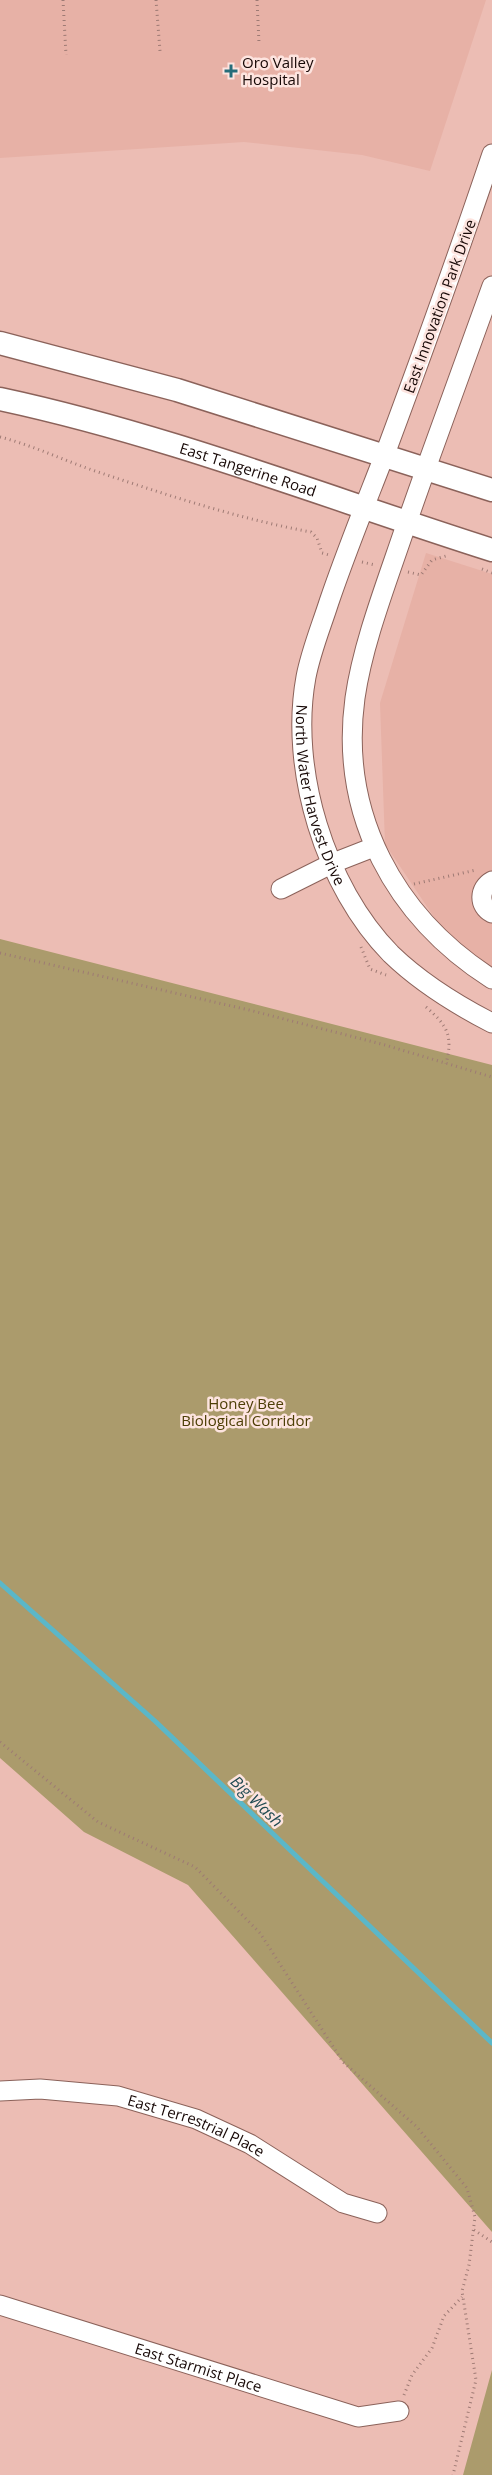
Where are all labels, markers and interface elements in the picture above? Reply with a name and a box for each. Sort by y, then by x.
place label: Oro Valley Hospital [242,52,314,89]
marker: Oro Valley Hospital [224,64,238,78]
street label: East Innovation Park Drive [398,216,480,396]
street label: East Tangerine Road [177,437,319,501]
street label: North Water Harvest Drive [292,704,350,888]
park label: Honey Bee Biological Corridor [181,1393,311,1430]
water label: Big Wash [226,1771,288,1831]
street label: East Terrestrial Place [125,2089,269,2161]
street label: East Starmist Place [132,2338,265,2396]

